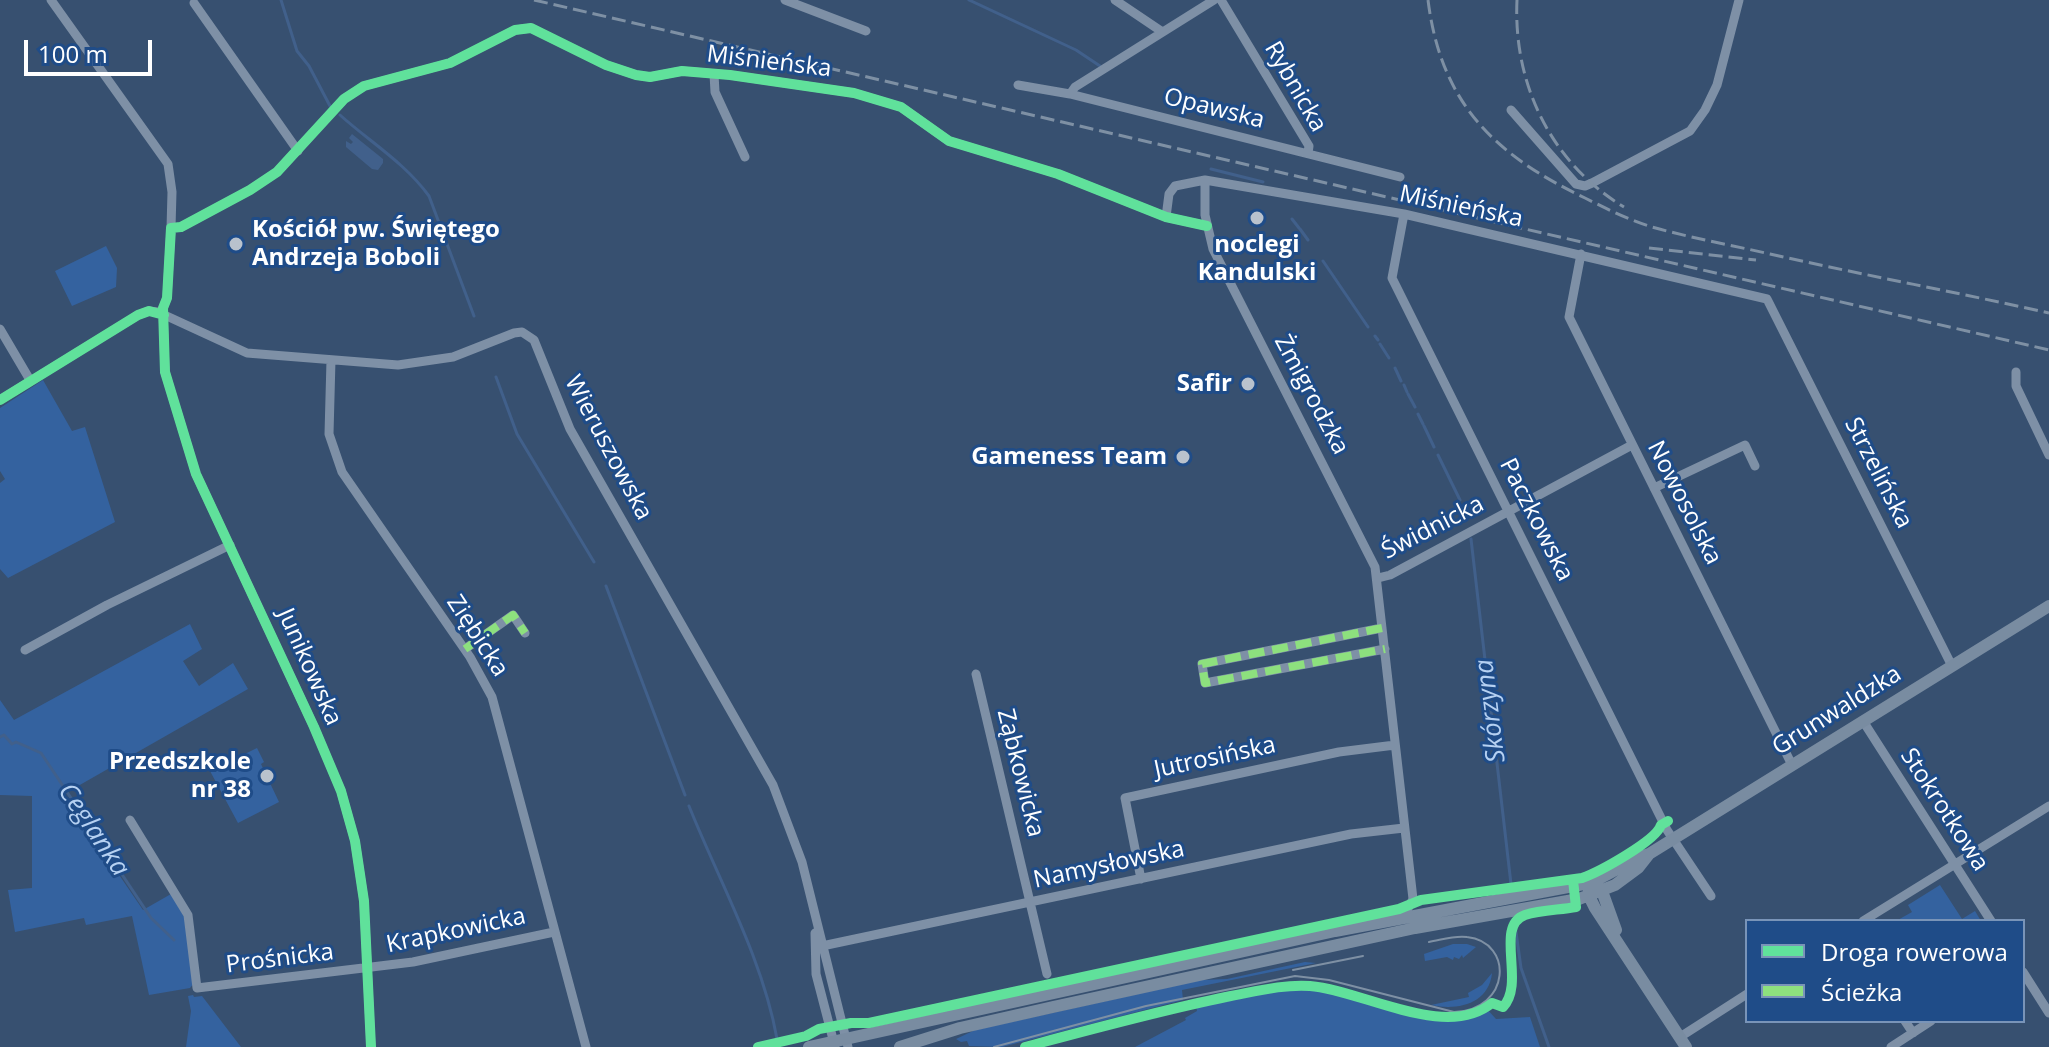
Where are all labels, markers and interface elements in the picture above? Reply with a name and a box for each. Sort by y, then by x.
scale bar [28,24,156,74]
text: 100 m [38,37,108,70]
street label: Rybnicka [1258,37,1332,137]
street label: Miśnieńska [705,40,833,84]
street label: Opawska [1161,83,1267,135]
street label: Miśnieńska [1397,180,1525,234]
marker: noclegi Kandulski [1248,209,1266,227]
place label: Kościół pw. Świętego Andrzeja Boboli [252,216,500,272]
place label: noclegi Kandulski [1198,231,1316,287]
marker: Kościół pw. Świętego Andrzeja Boboli [227,235,245,253]
street label: Żmigrodzka [1267,330,1355,460]
place label: Safir [1177,370,1232,398]
street label: Wieruszowska [558,371,658,525]
marker: Safir [1239,375,1257,393]
street label: Strzelińska [1838,413,1918,533]
street label: Nowosolska [1641,436,1727,570]
place label: Gameness Team [971,443,1167,471]
marker: Gameness Team [1174,448,1192,466]
street label: Paczkowska [1493,454,1579,586]
street label: Świdnicka [1377,490,1489,566]
street label: Ziębicka [440,590,514,682]
street label: Junikowska [270,604,348,730]
water label: Skórzyna [1469,658,1513,764]
street label: Grunwaldzka [1767,660,1907,762]
street label: Ząbkowicka [990,706,1050,840]
street label: Jutrosińska [1152,731,1278,785]
street label: Stokrotkowa [1894,743,1994,877]
place label: Przedszkole nr 38 [109,748,251,804]
marker: Przedszkole nr 38 [258,767,276,785]
water label: Ceglanka [51,778,135,882]
street label: Namysłowska [1031,835,1187,895]
street label: Krapkowicka [384,902,528,960]
legend [1745,919,2025,1023]
text: Droga rowerowa [1821,935,2008,968]
street label: Prośnicka [224,938,336,980]
text: Ścieżka [1821,975,1902,1008]

